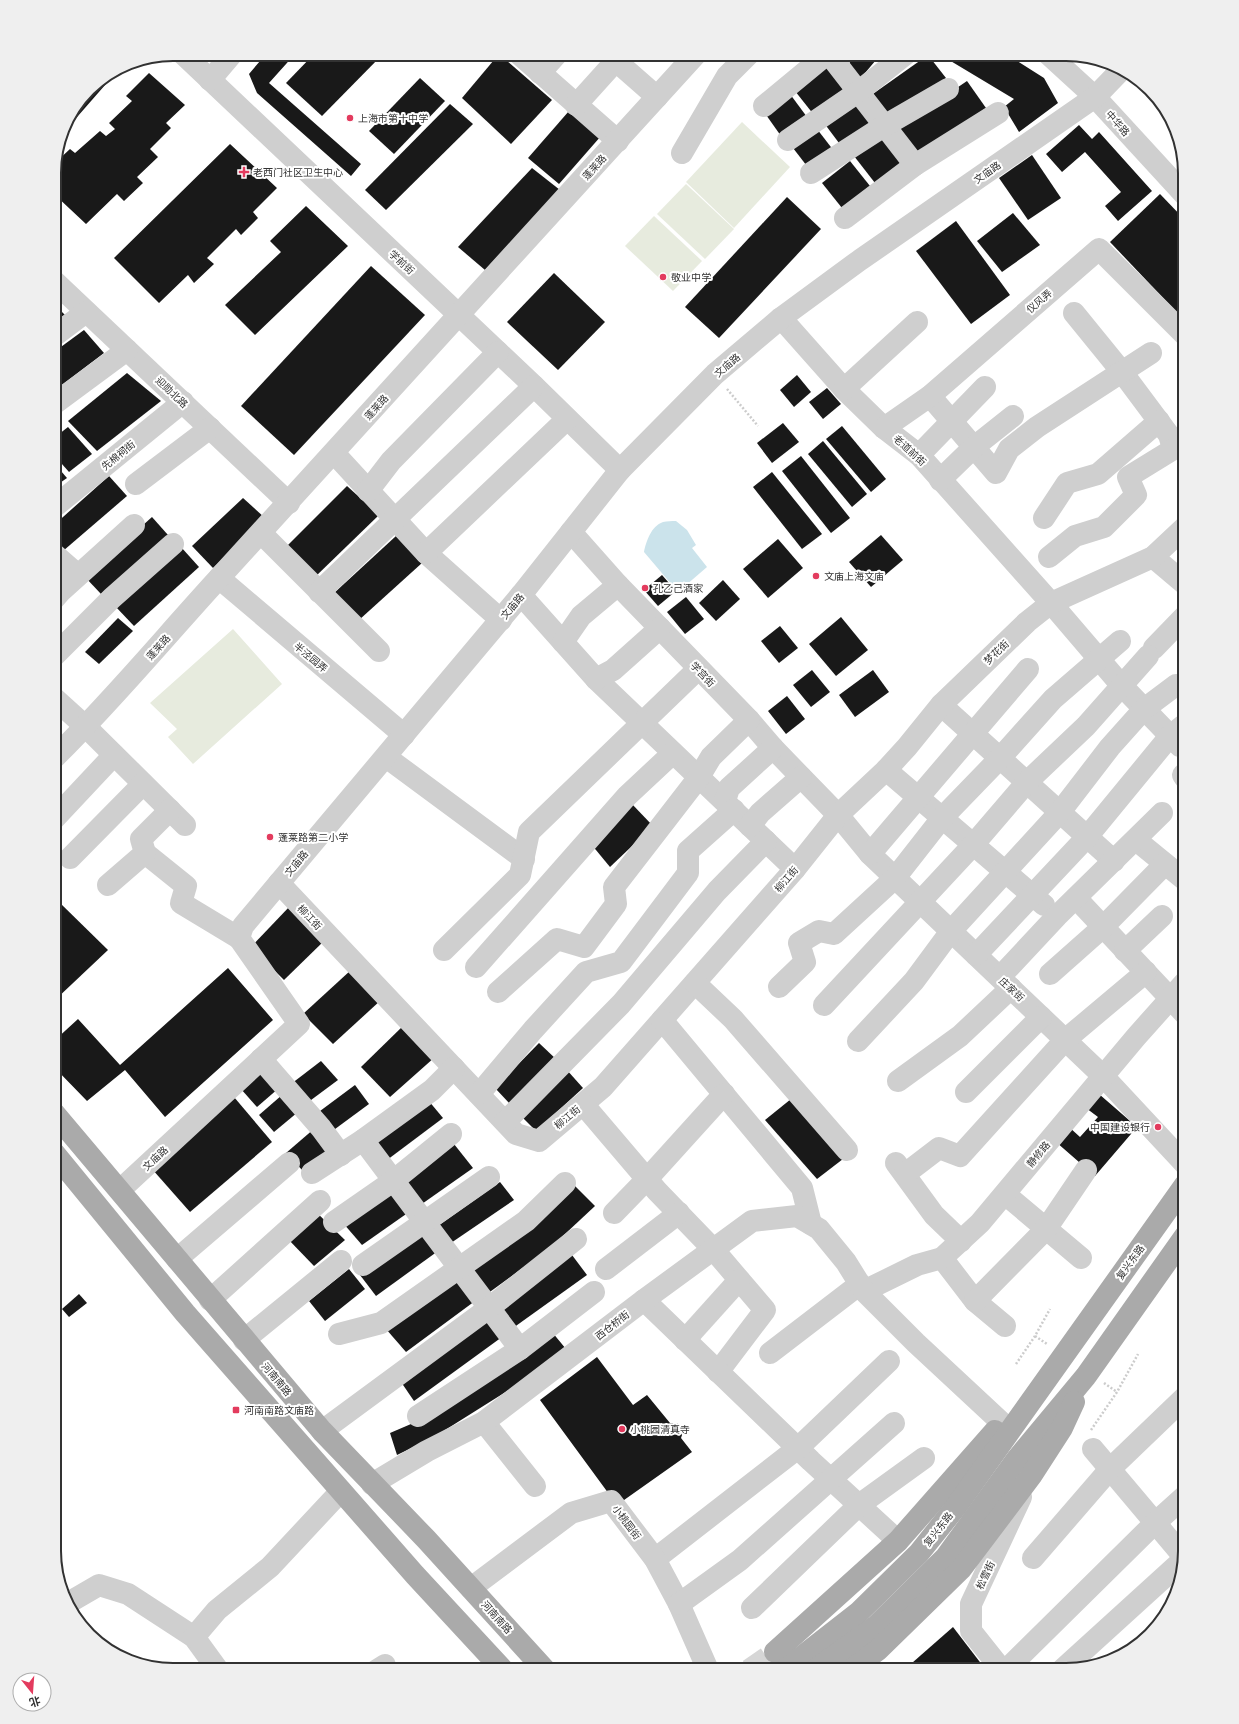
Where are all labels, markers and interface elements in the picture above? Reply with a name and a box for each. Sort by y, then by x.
street label: 中华路 [1103,108,1132,139]
place label: 上海市第十中学 [358,112,428,125]
marker: 上海市第十中学 [345,113,355,123]
street label: 蓬莱路 [580,152,609,183]
street label: 文庙路 [971,158,1003,186]
marker: 老西门社区卫生中心 [238,166,250,178]
place label: 老西门社区卫生中心 [253,166,343,179]
street label: 学前街 [386,247,417,277]
place label: 敬业中学 [671,271,711,284]
marker: 敬业中学 [658,272,668,282]
street label: 仪风弄 [1023,287,1055,317]
street label: 文庙路 [712,351,743,380]
street label: 迎勋北路 [153,374,191,411]
street label: 蓬莱路 [362,392,391,423]
street label: 老道前街 [890,432,929,469]
street label: 先棉祠街 [99,438,138,473]
place label: 文庙上海文庙 [824,570,884,583]
marker: 文庙上海文庙 [811,571,821,581]
place label: 孔乙己酒家 [653,582,704,595]
marker: 孔乙己酒家 [640,583,650,593]
street label: 文庙路 [498,591,527,622]
street label: 蓬莱路 [144,632,173,663]
street label: 梦花街 [981,637,1012,667]
street label: 半泾园弄 [291,640,330,675]
street label: 学宫街 [688,659,718,690]
place label: 蓬莱路第二小学 [278,831,348,844]
marker: 蓬莱路第二小学 [265,832,275,842]
street label: 文庙路 [282,848,311,879]
street label: 柳江街 [772,864,801,895]
street label: 柳江街 [295,902,325,933]
street label: 庄家街 [996,974,1027,1004]
street label: 柳江街 [552,1103,583,1132]
place label: 中国建设银行 [1090,1121,1150,1134]
marker: 中国建设银行 [1153,1122,1163,1132]
street label: 静修路 [1024,1139,1053,1170]
street label: 文庙路 [140,1143,171,1173]
street label: 复兴东路 [1113,1242,1147,1282]
street label: 西仓桥街 [593,1308,632,1343]
street label: 河南南路 [259,1360,294,1399]
place label: 河南南路文庙路 [244,1404,314,1417]
marker: 河南南路文庙路 [231,1405,241,1415]
place label: 小桃园清真寺 [630,1423,690,1436]
marker: 小桃园清真寺 [617,1424,627,1434]
street label: 小桃园街 [609,1502,644,1542]
street label: 复兴东路 [921,1510,956,1549]
street label: 松雪街 [973,1559,998,1592]
street label: 河南南路 [478,1598,515,1637]
north arrow [12,1672,52,1712]
text: 北 [28,1693,42,1710]

